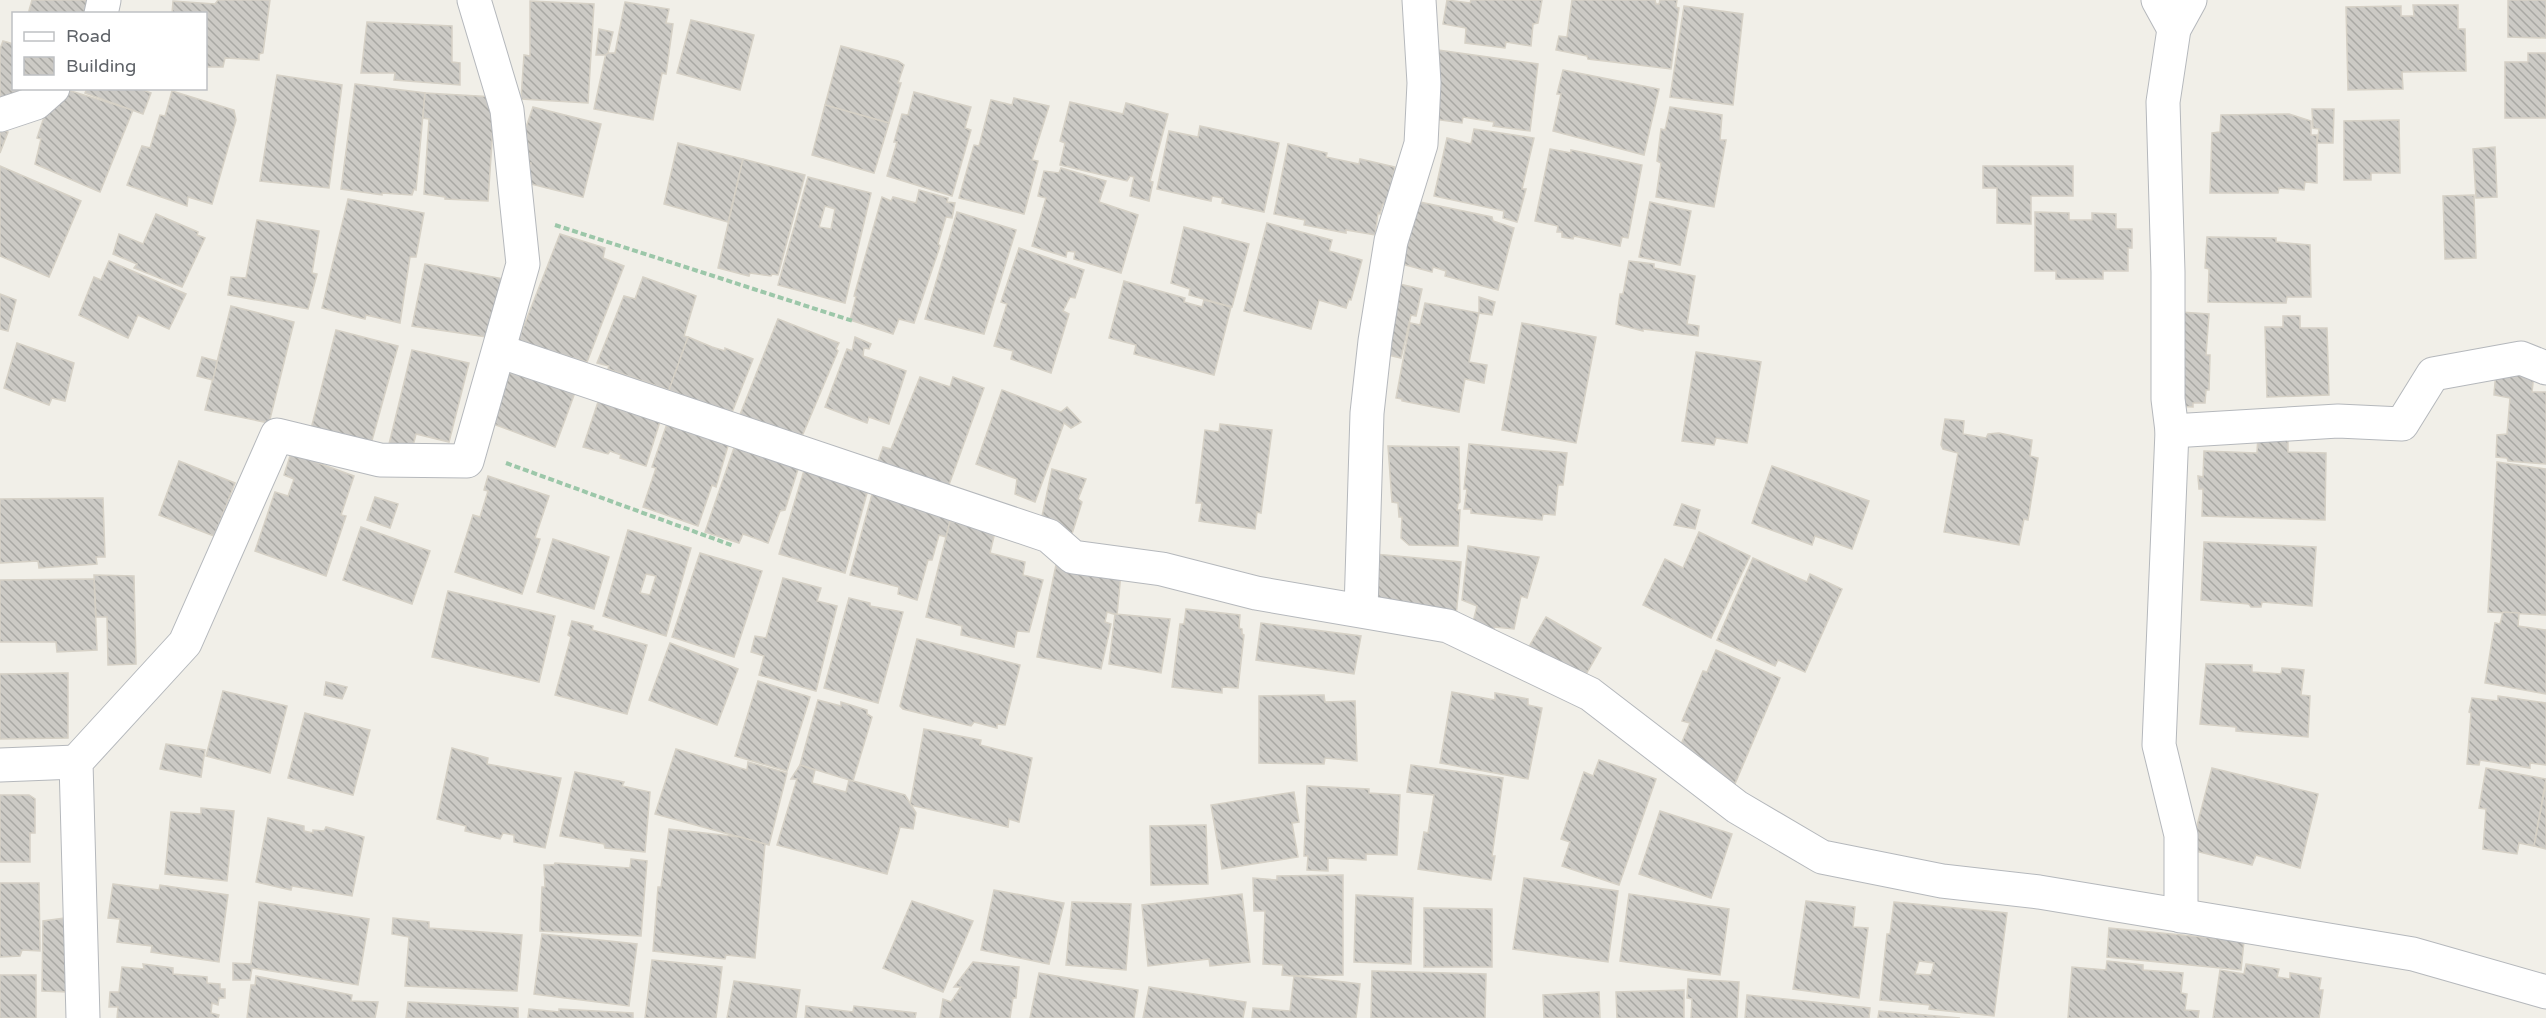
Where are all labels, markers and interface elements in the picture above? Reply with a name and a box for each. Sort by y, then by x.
legend [12,12,207,90]
text: Road [66,25,111,47]
text: Building [66,55,136,77]

